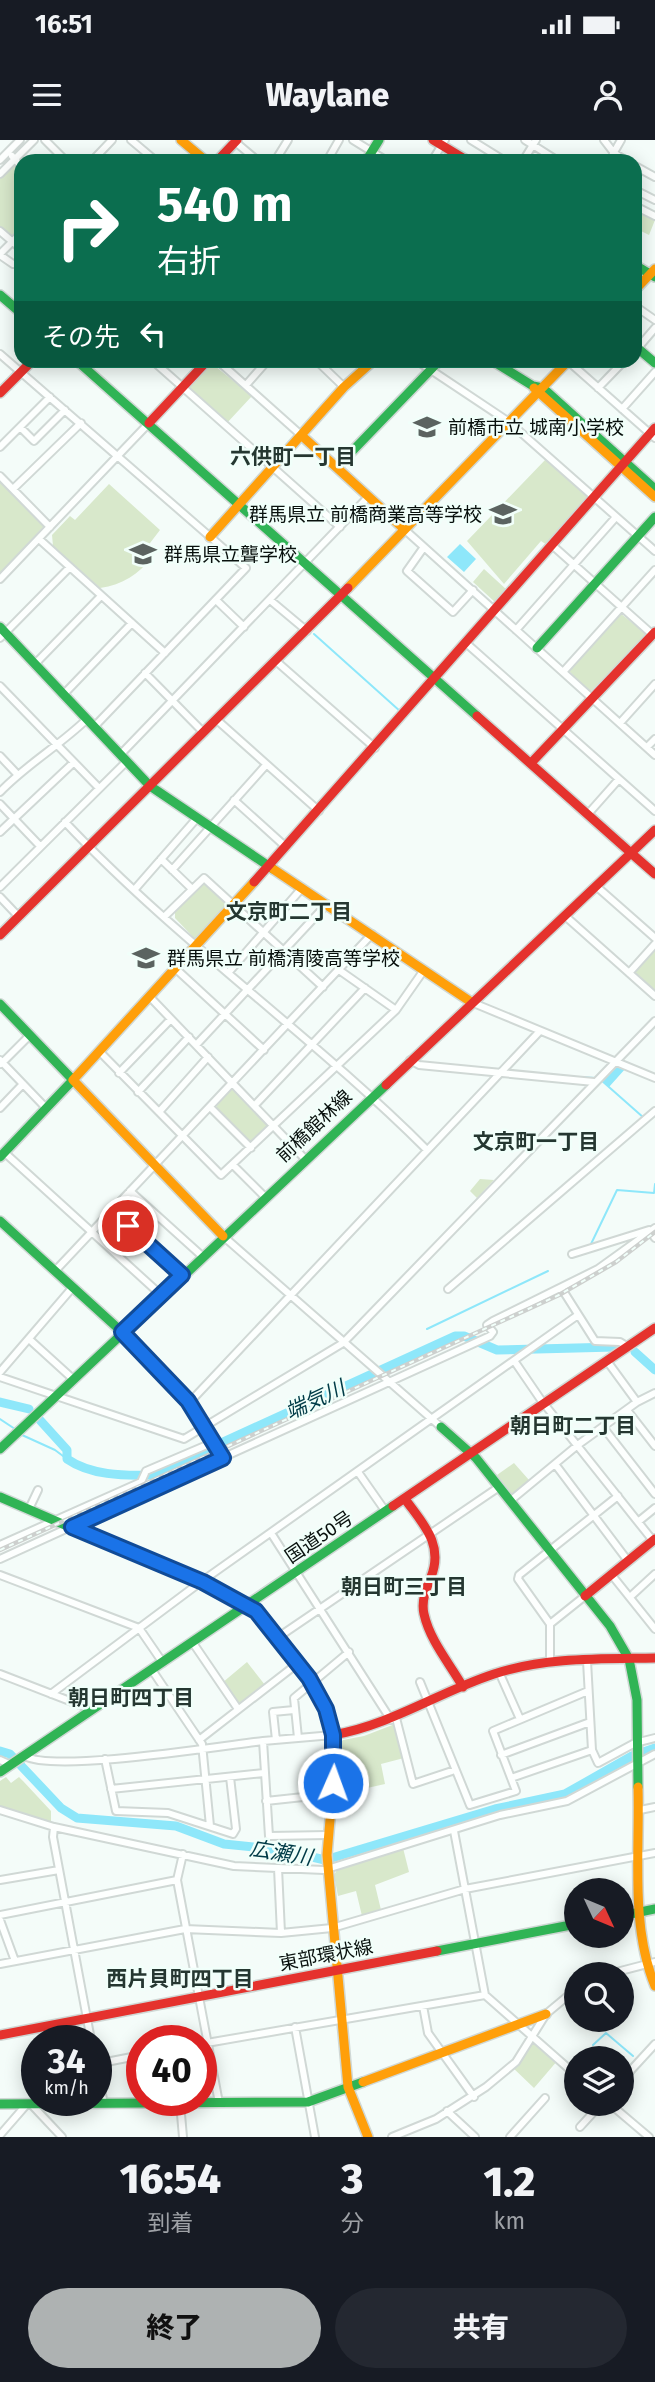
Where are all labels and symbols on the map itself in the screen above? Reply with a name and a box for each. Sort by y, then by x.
school or university icon: 前橋市立 城南小学校 [412,412,442,442]
place label: 前橋市立 城南小学校 [448,416,624,439]
district label: 六供町一丁目 [230,444,356,470]
school or university icon: 群馬県立 前橋商業高等学校 [488,499,518,529]
place label: 群馬県立 前橋商業高等学校 [249,503,482,526]
school or university icon: 群馬県立聾学校 [128,539,158,569]
place label: 群馬県立聾学校 [164,543,297,566]
district label: 文京町二丁目 [226,899,352,925]
school or university icon: 群馬県立 前橋清陵高等学校 [131,943,161,973]
place label: 群馬県立 前橋清陵高等学校 [167,947,400,970]
street label: 前橋館林線 [271,1085,357,1167]
district label: 文京町一丁目 [473,1129,599,1155]
pin [98,1196,158,1256]
water label: 端気川 [281,1374,351,1425]
district label: 朝日町二丁目 [510,1413,636,1439]
street label: 国道50号 [281,1506,357,1568]
district label: 朝日町三丁目 [341,1574,467,1600]
district label: 朝日町四丁目 [68,1685,194,1711]
position arrow [296,1746,370,1820]
water label: 広瀬川 [248,1835,316,1871]
north arrow [564,1878,634,1948]
street label: 東部環状線 [277,1935,375,1975]
district label: 西片貝町四丁目 [107,1966,254,1992]
speed limit sign: 40 [126,2025,217,2116]

